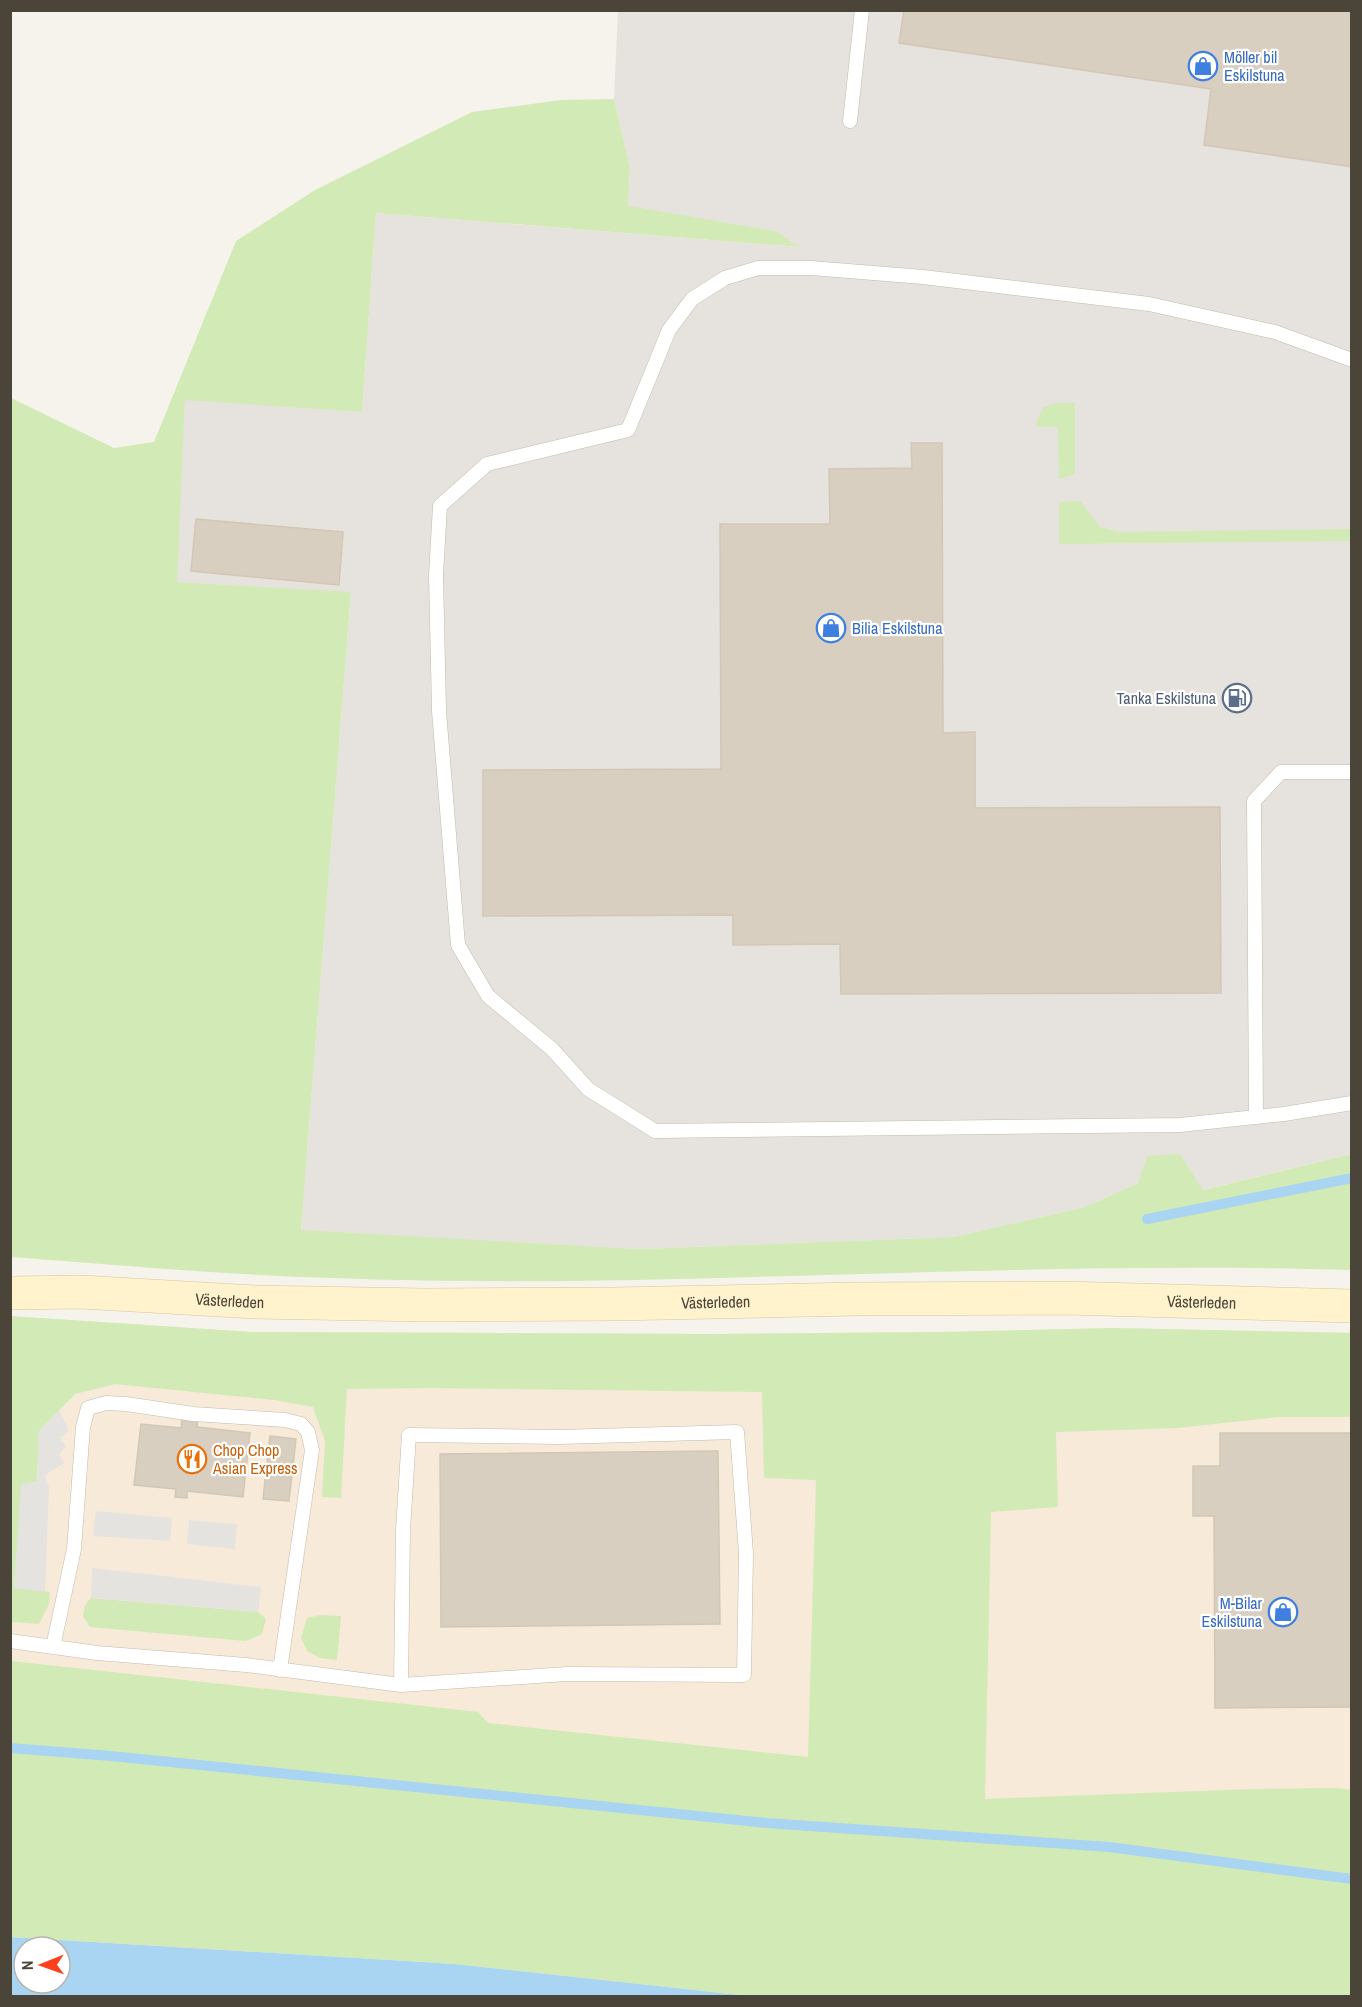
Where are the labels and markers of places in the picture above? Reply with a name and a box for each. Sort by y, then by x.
place label: Möller bil Eskilstuna [1224,46,1285,86]
shop icon: Möller bil Eskilstuna [1187,50,1219,82]
shop icon: Bilia Eskilstuna [815,612,847,644]
place label: Bilia Eskilstuna [852,617,943,639]
fuel station icon: Tanka Eskilstuna [1221,682,1253,714]
place label: Tanka Eskilstuna [1117,687,1217,709]
place label: Chop Chop Asian Express [212,1439,298,1479]
restaurant icon: Chop Chop Asian Express [176,1443,208,1475]
place label: M-Bilar Eskilstuna [1201,1592,1263,1632]
shop icon: M-Bilar Eskilstuna [1267,1596,1299,1628]

